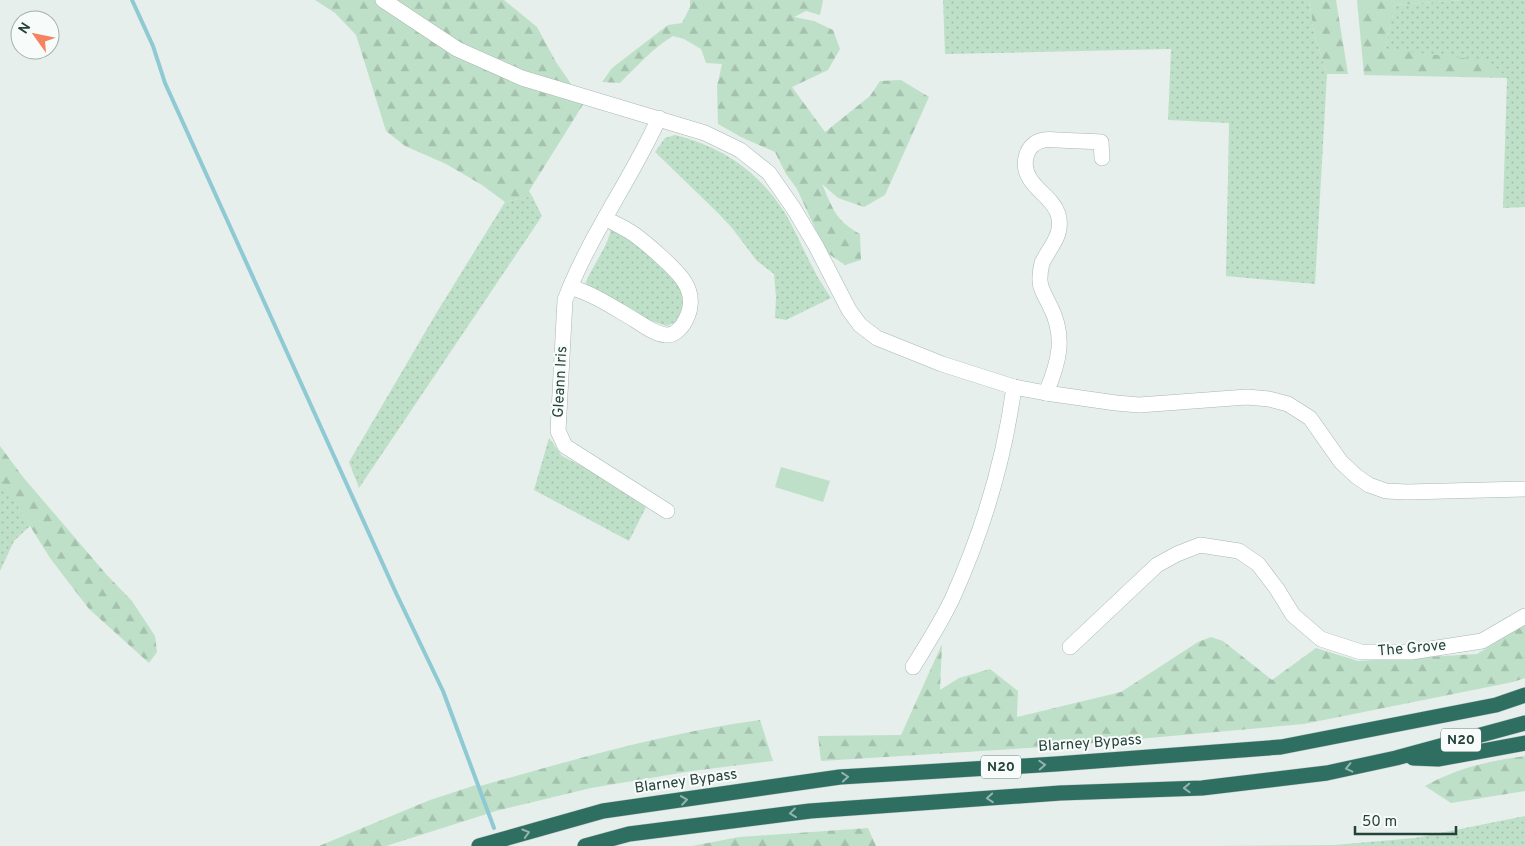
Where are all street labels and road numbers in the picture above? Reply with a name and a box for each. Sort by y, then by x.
street label: Gleann Iris [550,346,572,418]
street label: The Grove [1377,637,1447,661]
road number: N20 [1441,728,1481,752]
street label: Blarney Bypass [1038,731,1142,757]
road number: N20 [981,756,1021,779]
street label: Blarney Bypass [633,765,739,799]

